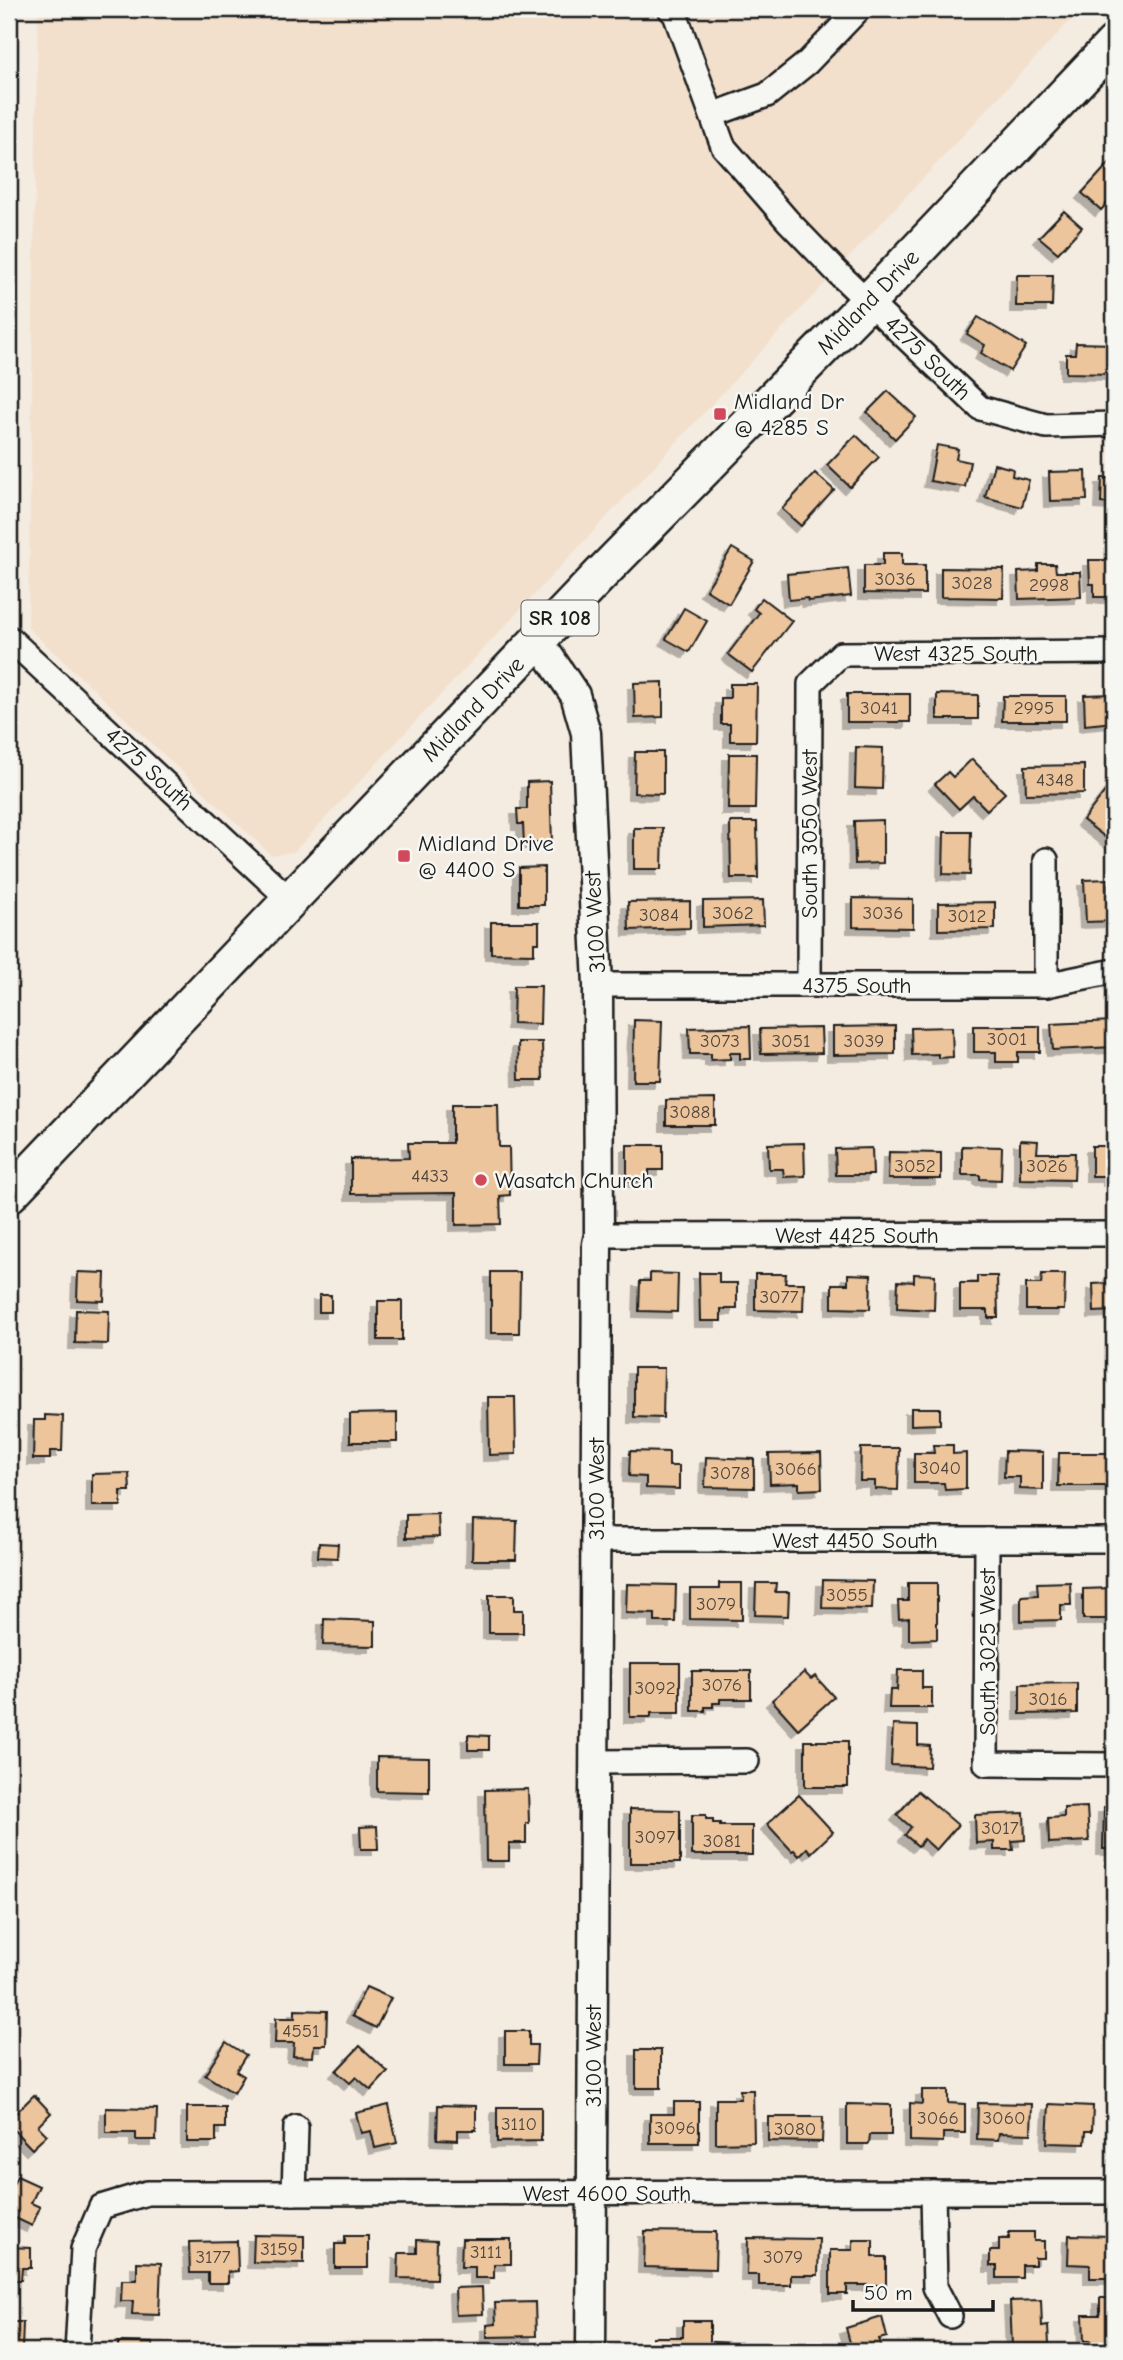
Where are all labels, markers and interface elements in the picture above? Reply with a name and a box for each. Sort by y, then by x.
street label: Midland Drive [811,244,925,360]
street label: 4275 South [879,310,977,406]
place label: Midland Dr @ 4285 S [734,388,845,441]
marker: Midland Dr @ 4285 S [712,406,728,422]
house number: 3036 [874,568,916,590]
house number: 3028 [952,572,992,594]
house number: 2998 [1029,574,1069,596]
road number: SR 108 [522,600,598,636]
street label: West 4325 South [874,640,1038,667]
street label: Midland Drive [416,651,530,767]
house number: 3041 [860,697,898,719]
house number: 2995 [1014,697,1054,719]
street label: 4275 South [100,722,198,816]
street label: South 3050 West [796,748,823,919]
house number: 4348 [1036,769,1074,791]
place label: Midland Drive @ 4400 S [418,830,554,883]
marker: Midland Drive @ 4400 S [396,848,412,864]
street label: 3100 West [579,869,611,974]
house number: 3062 [712,902,754,924]
house number: 3036 [862,902,904,924]
house number: 3084 [639,904,679,926]
house number: 3012 [948,905,986,927]
street label: 4375 South [802,972,912,999]
house number: 3001 [987,1028,1027,1050]
house number: 3073 [700,1030,740,1052]
house number: 3051 [771,1030,811,1052]
house number: 3039 [844,1030,884,1052]
house number: 3088 [670,1101,710,1123]
house number: 3052 [894,1155,936,1177]
house number: 3026 [1026,1155,1068,1177]
house number: 4433 [411,1165,449,1187]
place label: Wasatch Church [495,1167,654,1194]
marker: Wasatch Church [473,1172,489,1188]
street label: West 4425 South [775,1222,939,1249]
house number: 3077 [759,1286,799,1308]
street label: 3100 West [583,1436,610,1540]
house number: 3040 [919,1457,961,1479]
house number: 3066 [775,1458,817,1480]
house number: 3078 [710,1462,750,1484]
street label: West 4450 South [772,1527,938,1554]
street label: South 3025 West [974,1567,1001,1736]
house number: 3055 [826,1584,868,1606]
house number: 3079 [696,1593,736,1615]
house number: 3076 [702,1674,742,1696]
house number: 3092 [634,1677,676,1699]
house number: 3016 [1028,1688,1068,1710]
house number: 3017 [981,1817,1019,1839]
house number: 3097 [635,1826,675,1848]
house number: 3081 [703,1830,741,1852]
street label: 3100 West [580,2003,607,2107]
house number: 4551 [282,2020,320,2042]
house number: 3066 [917,2107,959,2129]
house number: 3060 [982,2107,1026,2129]
house number: 3110 [501,2113,537,2135]
house number: 3096 [654,2117,696,2139]
house number: 3080 [774,2118,816,2140]
street label: West 4600 South [523,2180,691,2207]
house number: 3159 [260,2238,298,2260]
house number: 3111 [470,2241,502,2263]
house number: 3177 [195,2246,231,2268]
house number: 3079 [763,2246,803,2268]
scale bar [853,2269,993,2313]
text: 50 m [864,2281,913,2305]

